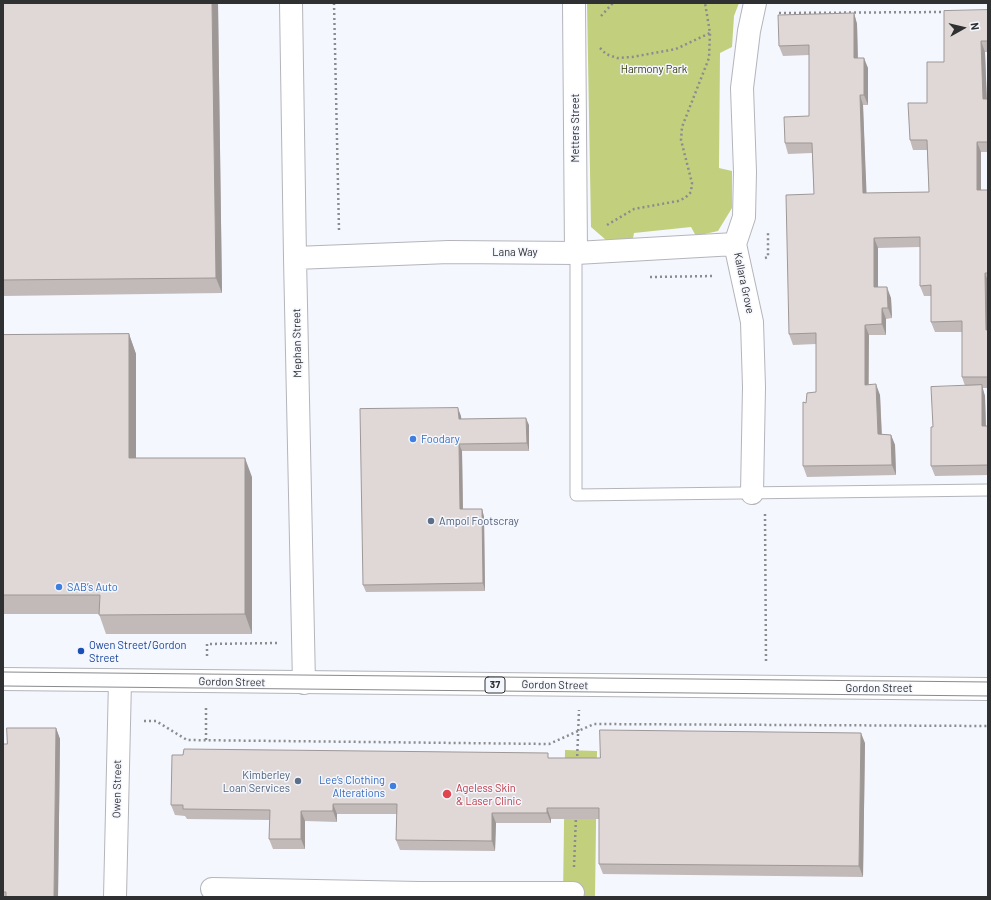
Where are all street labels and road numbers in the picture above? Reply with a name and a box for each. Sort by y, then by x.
street label: Metters Street [568,94,582,162]
street label: Lana Way [492,245,538,259]
street label: Kallara Grove [731,251,757,315]
street label: Mephan Street [290,308,304,378]
street label: Gordon Street [198,675,266,689]
road number: 37 [485,677,505,693]
street label: Gordon Street [521,678,589,692]
street label: Gordon Street [846,681,912,695]
street label: Owen Street [110,760,124,818]

